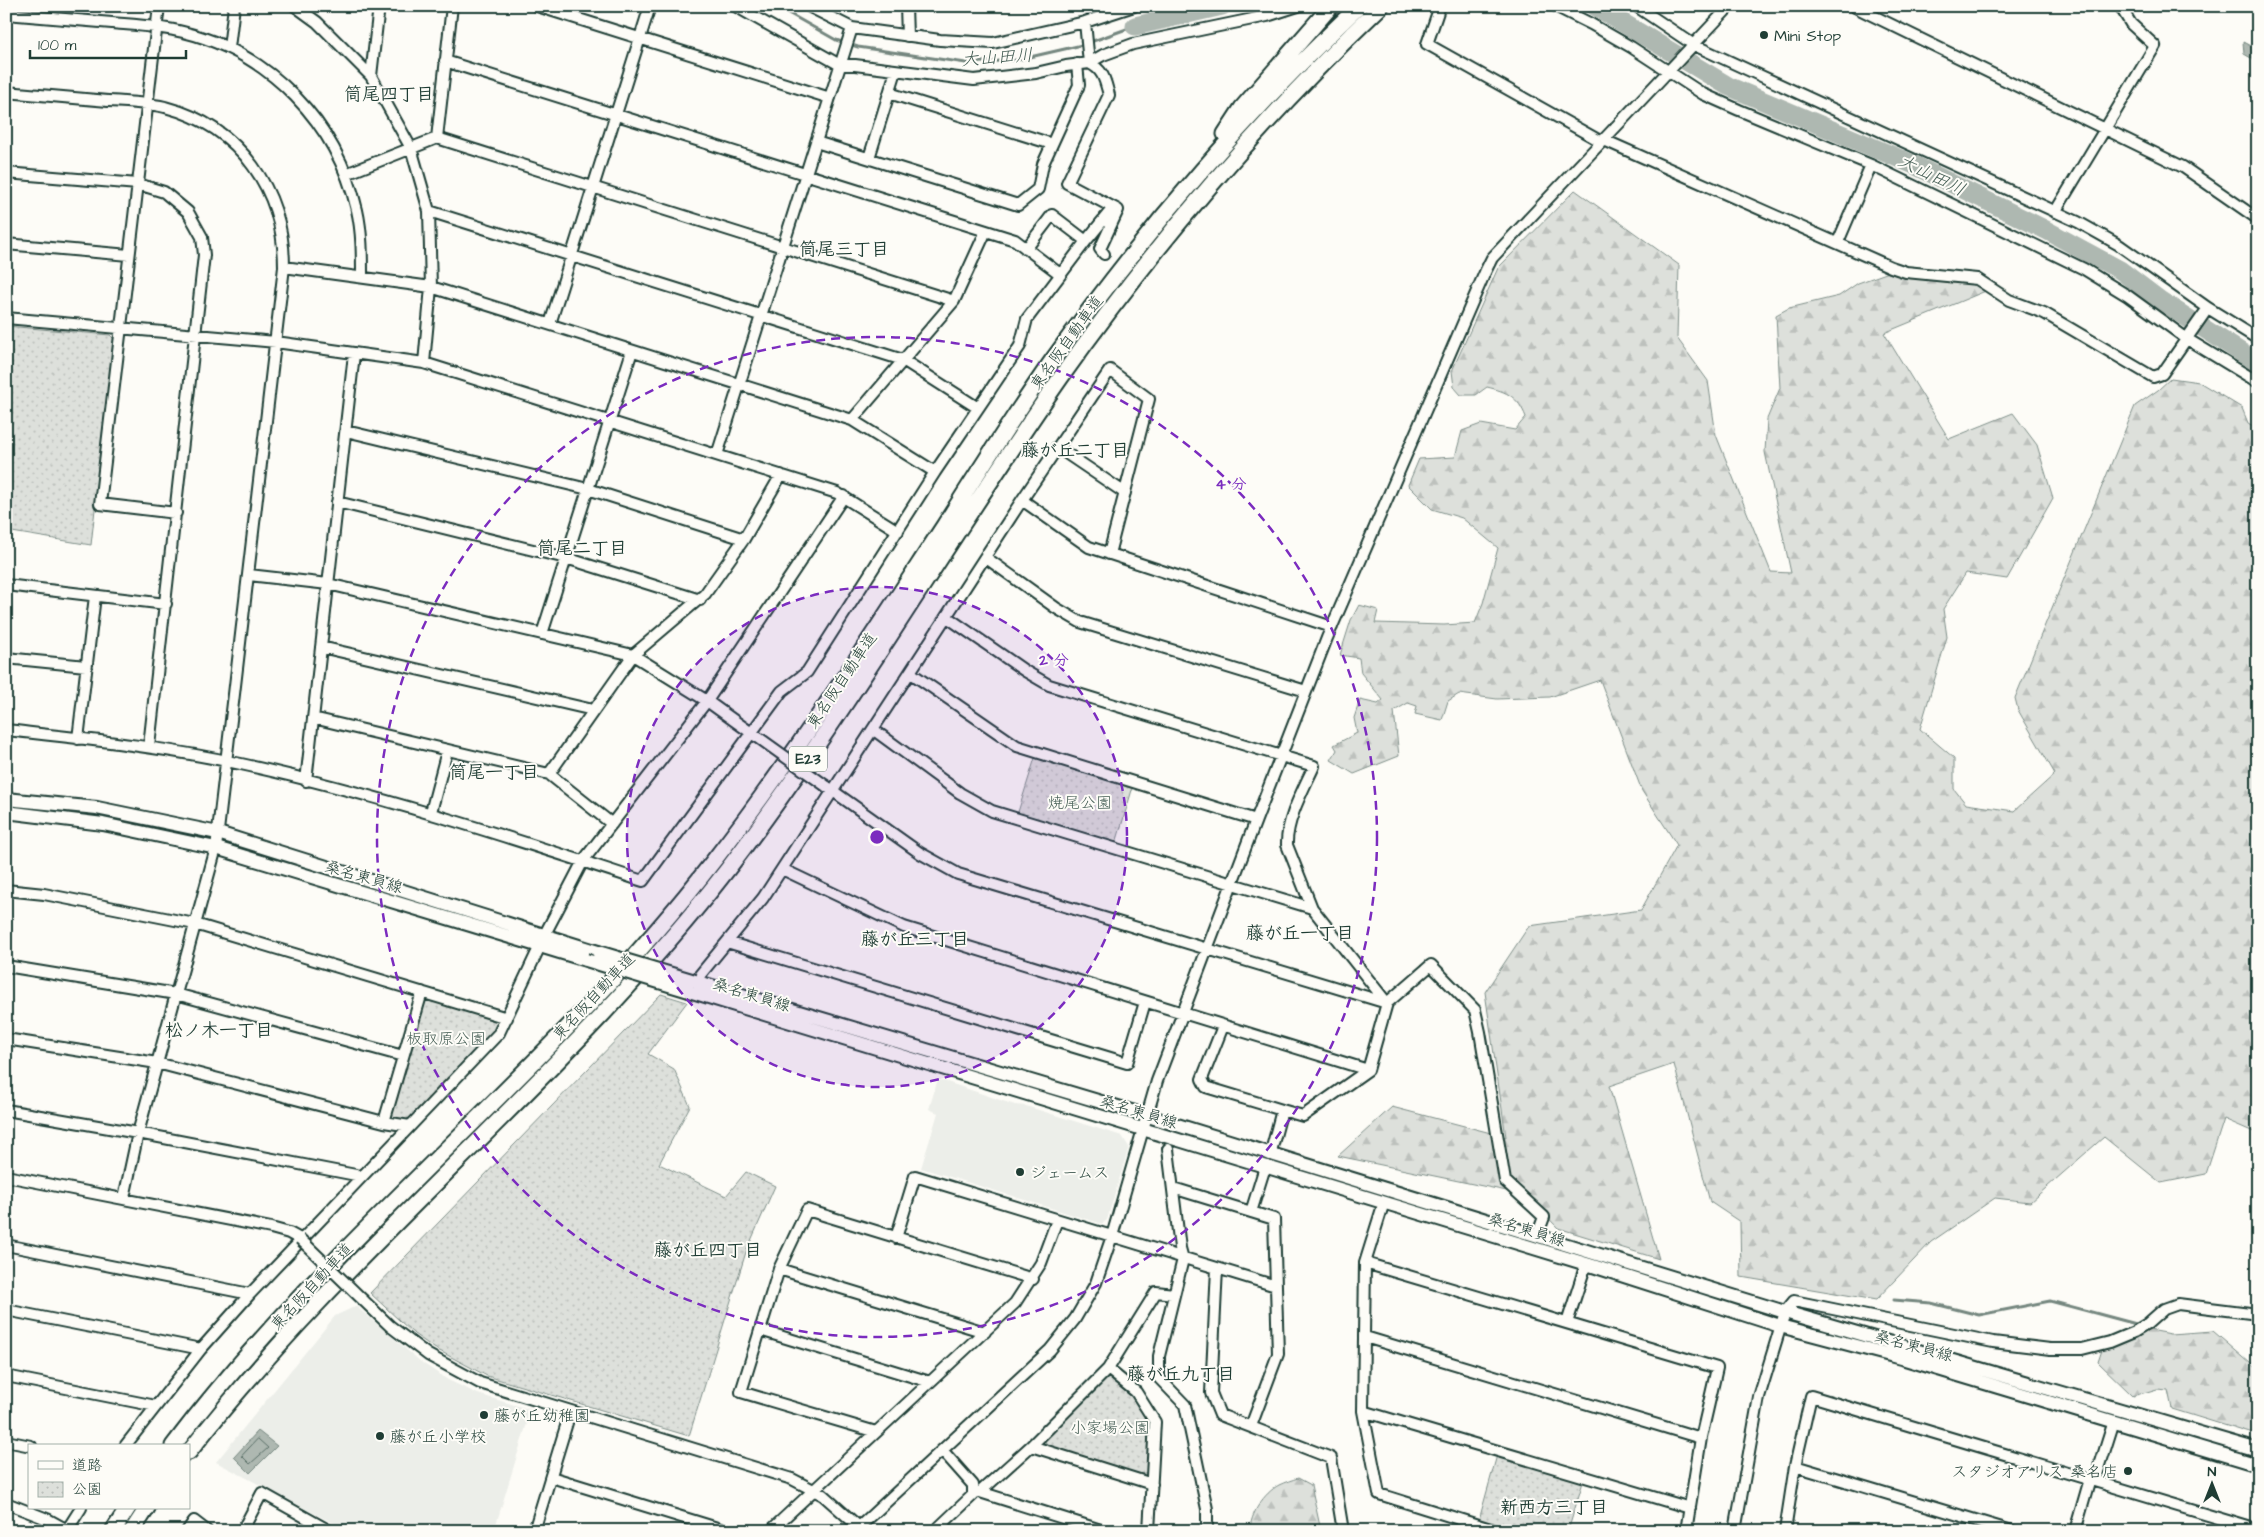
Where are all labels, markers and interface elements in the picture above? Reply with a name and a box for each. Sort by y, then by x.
place label: Mini Stop [1774,25,1841,47]
scale bar [30,28,186,60]
marker: Mini Stop [1758,29,1770,41]
text: 100 m [38,35,77,56]
water label: 大山田川 [960,43,1034,72]
district label: 筒尾四丁目 [344,82,434,107]
water label: 大山田川 [1894,148,1970,202]
district label: 筒尾三丁目 [799,237,889,262]
street label: 東名阪自動車道 [1025,291,1109,394]
district label: 藤が丘二丁目 [1021,438,1129,463]
text: 4 分 [1215,474,1247,495]
district label: 筒尾二丁目 [537,536,627,561]
street label: 東名阪自動車道 [801,628,882,733]
text: 2 分 [1038,650,1069,671]
road number: E23 [789,746,827,772]
district label: 筒尾一丁目 [449,760,539,785]
park label: 焼尾公園 [1048,792,1112,814]
centre of rings [868,828,886,846]
street label: 桑名東員線 [322,855,405,899]
district label: 藤が丘一丁目 [1246,921,1354,946]
district label: 藤が丘三丁目 [861,927,969,952]
street label: 東名阪自動車道 [547,948,640,1045]
street label: 桑名東員線 [710,973,793,1017]
district label: 松ノ木一丁目 [165,1018,273,1043]
park label: 板取原公園 [406,1028,486,1050]
street label: 桑名東員線 [1097,1090,1180,1134]
place label: ジェームス [1030,1162,1109,1184]
marker: ジェームス [1014,1166,1026,1178]
street label: 桑名東員線 [1485,1208,1568,1252]
street label: 東名阪自動車道 [265,1238,358,1335]
district label: 藤が丘四丁目 [654,1238,762,1263]
street label: 桑名東員線 [1872,1325,1955,1367]
district label: 藤が丘九丁目 [1127,1362,1235,1387]
place label: 藤が丘幼稚園 [494,1405,590,1427]
marker: 藤が丘幼稚園 [478,1409,490,1421]
park label: 小家場公園 [1070,1417,1150,1439]
place label: 藤が丘小学校 [390,1426,486,1448]
marker: 藤が丘小学校 [374,1430,386,1442]
legend [28,1444,190,1510]
text: 道路 [72,1455,102,1476]
north arrow [2186,1460,2236,1510]
place label: スタジオアリス 桑名店 [1951,1461,2118,1483]
text: N [2208,1462,2217,1482]
marker: スタジオアリス 桑名店 [2122,1465,2134,1477]
text: 公園 [72,1479,102,1500]
district label: 新西方三丁目 [1500,1495,1608,1520]

